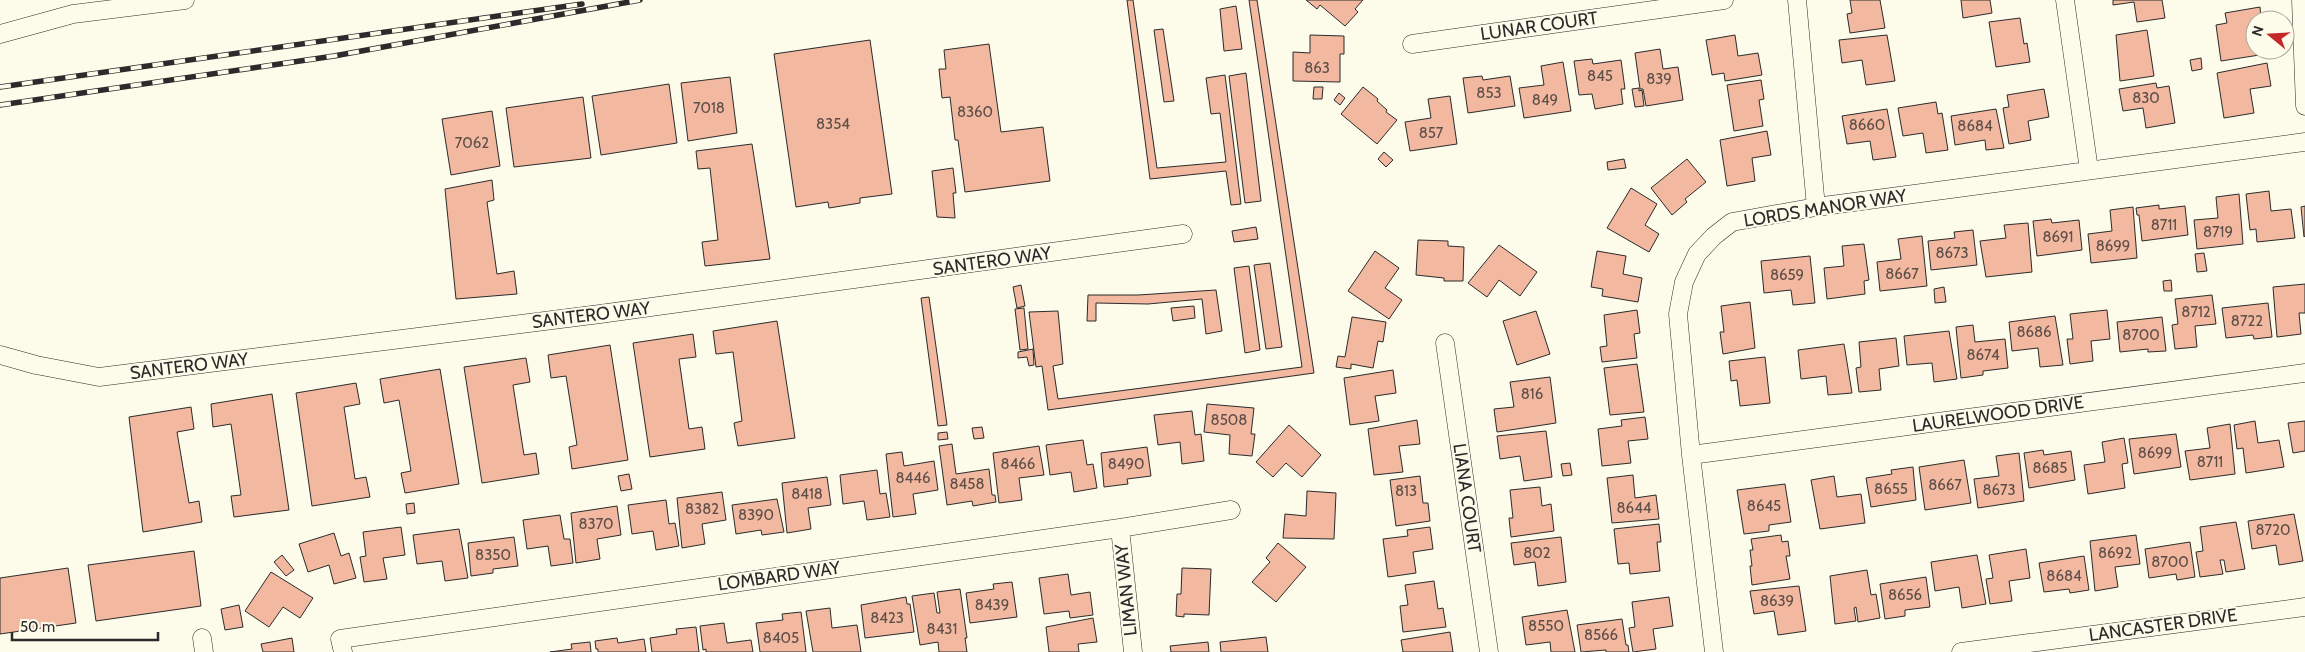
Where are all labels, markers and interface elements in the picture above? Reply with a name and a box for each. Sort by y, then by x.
street label: LUNAR COURT [1479,7,1600,45]
north arrow [2245,10,2295,60]
text: N [2248,23,2268,38]
house number: 863 [1304,59,1330,77]
house number: 845 [1587,67,1613,85]
house number: 839 [1646,70,1672,88]
house number: 853 [1476,84,1502,102]
house number: 830 [2132,89,2160,107]
house number: 849 [1532,91,1558,109]
house number: 7018 [693,99,725,117]
house number: 8360 [957,103,993,121]
house number: 8354 [816,115,850,133]
house number: 8660 [1849,116,1885,134]
house number: 8684 [1957,117,1993,135]
house number: 857 [1419,124,1444,142]
house number: 7062 [455,134,489,152]
street label: LORDS MANOR WAY [1742,184,1909,232]
house number: 8711 [2151,216,2177,234]
house number: 8719 [2203,223,2233,241]
house number: 8691 [2042,228,2074,246]
house number: 8699 [2096,237,2130,255]
street label: SANTERO WAY [931,242,1053,280]
house number: 8673 [1935,244,1969,262]
house number: 8667 [1885,265,1919,283]
house number: 8659 [1770,266,1804,284]
street label: SANTERO WAY [531,297,652,333]
house number: 8712 [2181,303,2211,321]
house number: 8722 [2231,312,2263,330]
house number: 8686 [2016,323,2052,341]
house number: 8700 [2122,326,2160,344]
house number: 8674 [1966,346,2000,364]
street label: SANTERO WAY [129,348,250,384]
house number: 816 [1521,385,1543,403]
street label: LAURELWOOD DRIVE [1911,391,2085,437]
house number: 8508 [1211,411,1247,429]
street label: LIANA COURT [1448,442,1486,555]
house number: 8699 [2138,444,2172,462]
house number: 8711 [2197,453,2223,471]
house number: 8466 [1001,455,1035,473]
house number: 8490 [1108,455,1144,473]
house number: 8685 [2033,459,2067,477]
house number: 8446 [896,469,930,487]
house number: 8458 [950,475,984,493]
house number: 8667 [1928,476,1962,494]
house number: 8655 [1874,480,1908,498]
house number: 8673 [1982,481,2016,499]
house number: 813 [1395,482,1417,500]
house number: 8418 [791,485,823,503]
house number: 8645 [1747,497,1781,515]
house number: 8644 [1617,499,1652,517]
house number: 8382 [685,500,719,518]
house number: 8390 [738,506,774,524]
house number: 8370 [578,515,614,533]
house number: 8720 [2256,521,2290,539]
street label: LIMAN WAY [1110,542,1142,637]
house number: 802 [1523,544,1551,562]
house number: 8692 [2098,544,2132,562]
house number: 8350 [475,546,511,564]
house number: 8700 [2151,553,2189,571]
street label: LOMBARD WAY [716,556,842,595]
house number: 8684 [2046,567,2082,585]
house number: 8656 [1888,586,1922,604]
house number: 8639 [1760,592,1794,610]
house number: 8439 [975,596,1009,614]
street label: LANCASTER DRIVE [2087,604,2239,646]
house number: 8423 [870,609,904,627]
scale bar [12,610,159,642]
house number: 8550 [1528,617,1564,635]
text: 50 m [20,618,55,636]
house number: 8431 [927,620,957,638]
house number: 8566 [1584,626,1618,644]
house number: 8405 [763,629,799,647]

